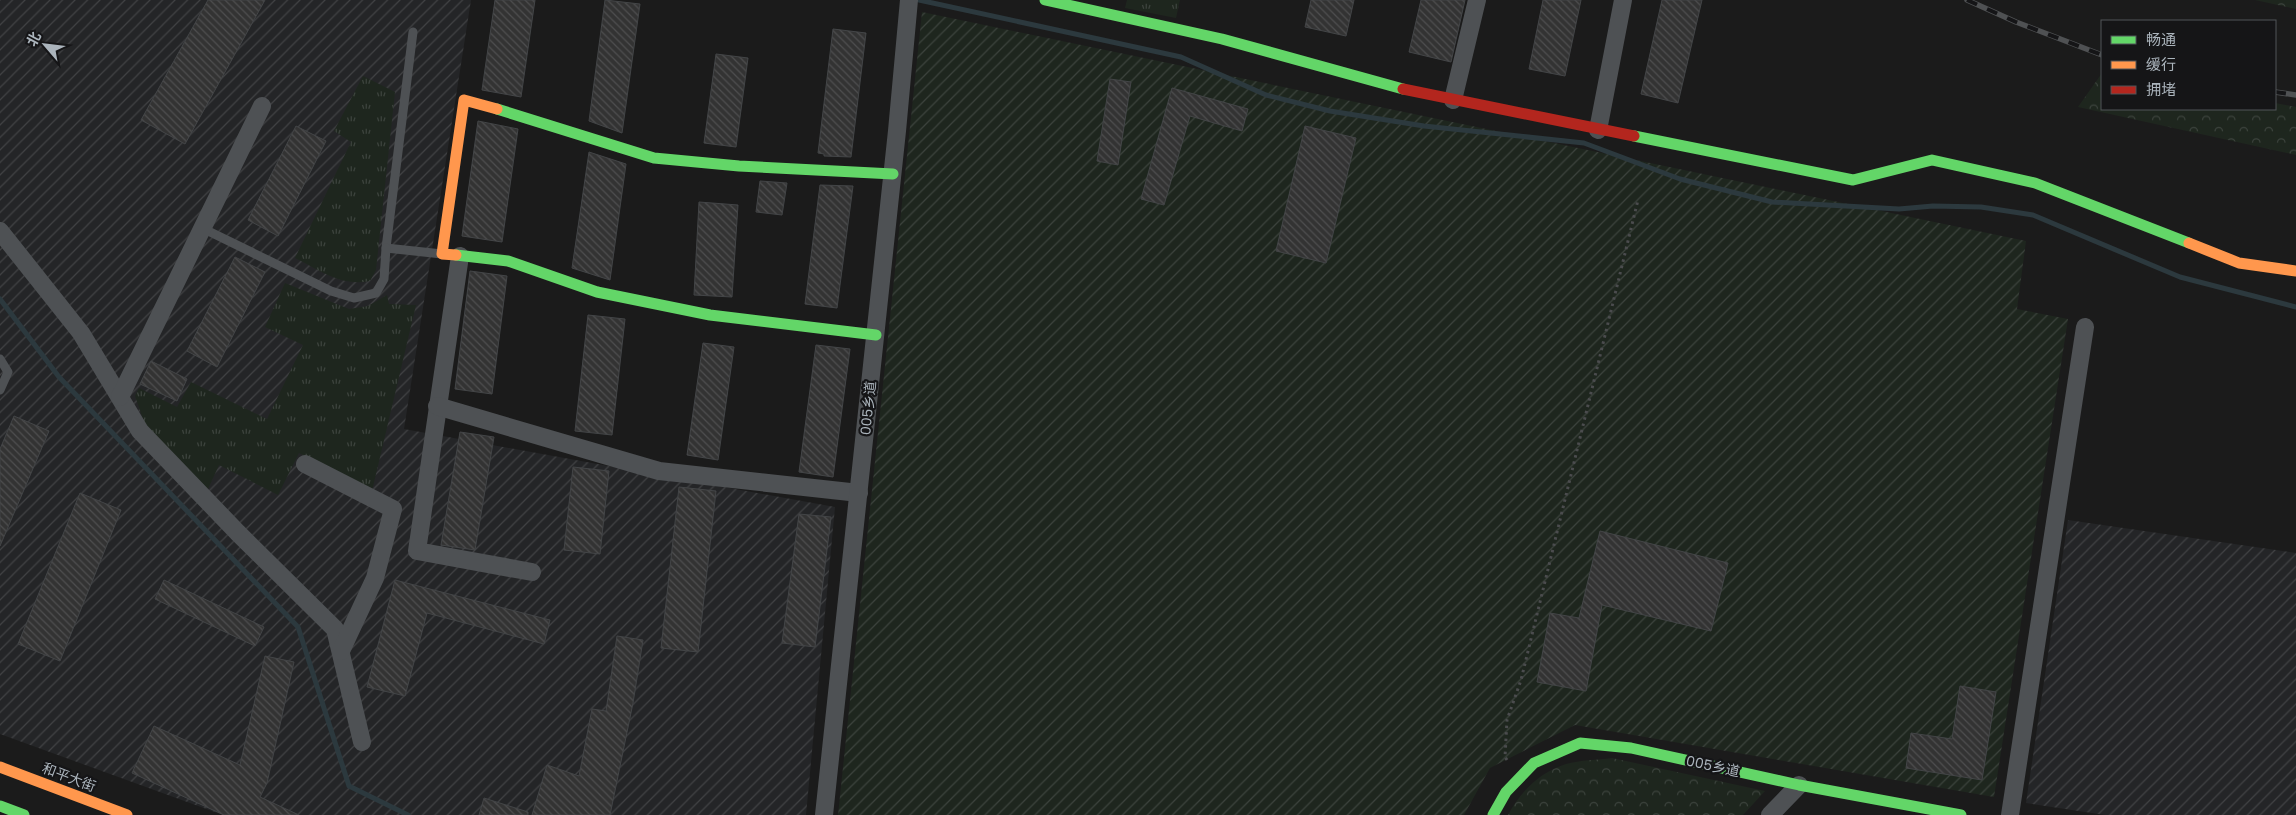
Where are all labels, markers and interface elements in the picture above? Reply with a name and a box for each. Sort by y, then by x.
north arrow [20,20,70,70]
legend [2101,20,2276,110]
text: 北 [21,28,46,50]
text: 畅通 [2146,29,2176,50]
text: 缓行 [2146,54,2176,75]
text: 拥堵 [2146,79,2176,100]
street label: 005乡道 [855,380,881,436]
street label: 005乡道 [1684,751,1742,781]
street label: 和平大街 [39,758,99,796]

